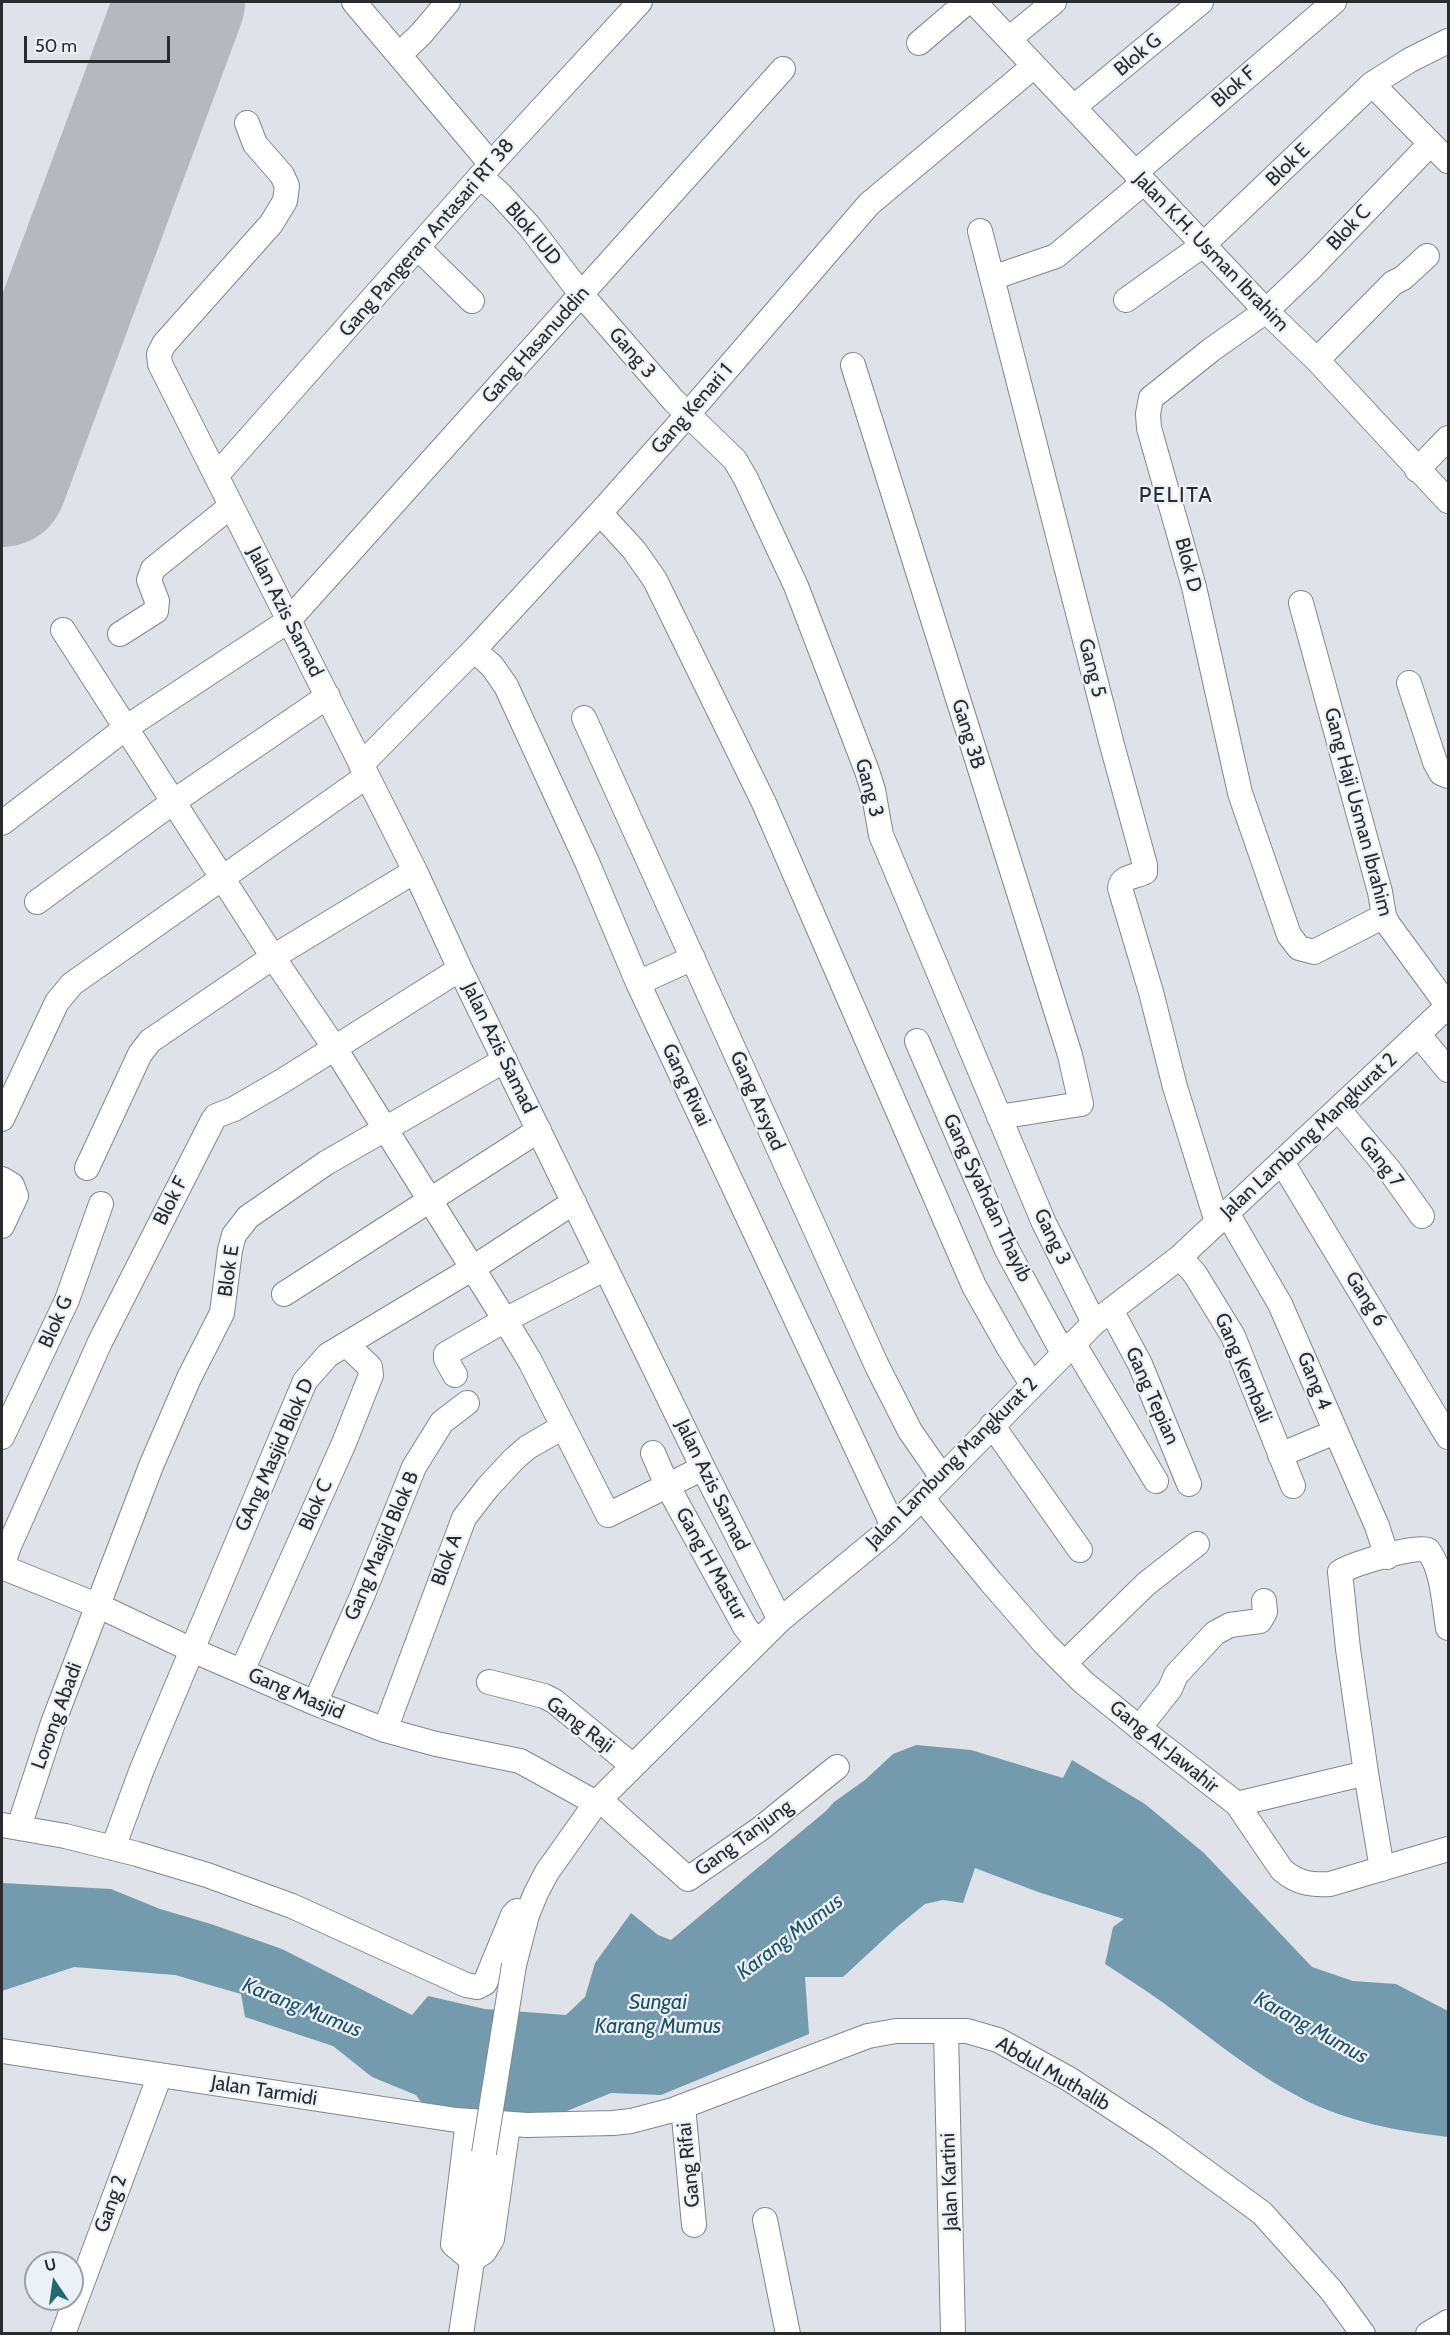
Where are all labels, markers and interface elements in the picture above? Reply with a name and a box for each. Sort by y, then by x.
scale bar [27,24,172,62]
street label: Blok G [1109,28,1167,82]
text: 50 m [35,35,77,57]
street label: Blok F [1207,61,1261,113]
street label: Gang Pangeran Antasari RT 38 [334,134,520,342]
street label: Blok E [1261,138,1315,192]
street label: Jalan K.H. Usman Ibrahim [1129,167,1293,337]
street label: Blok IUD [500,198,566,270]
street label: Blok C [1322,200,1376,256]
street label: Gang Hasanuddin [477,281,595,409]
street label: Gang 3 [603,323,661,383]
street label: Gang Kenari 1 [646,359,738,459]
district label: PELITA [1139,483,1213,509]
street label: Blok D [1169,535,1207,595]
street label: Jalan Azis Samad [242,543,328,681]
street label: Gang 5 [1073,636,1111,700]
street label: Gang 3B [946,696,990,772]
street label: Gang Haji Usman Ibrahim [1319,705,1397,919]
street label: Gang 3 [850,756,888,820]
street label: Jalan Azis Samad [457,979,541,1117]
street label: Gang Rivai [656,1040,716,1130]
street label: Gang Arsyad [724,1048,790,1154]
street label: Jalan Lambung Mangkurat 2 [1216,1048,1402,1224]
street label: Gang Syahdan Thayib [937,1110,1037,1286]
street label: Gang 7 [1353,1131,1409,1193]
street label: Blok F [149,1173,193,1229]
street label: Gang 3 [1028,1205,1076,1269]
street label: Blok E [213,1244,245,1298]
street label: Gang 6 [1340,1267,1392,1331]
street label: Blok G [34,1292,78,1352]
street label: Gang Kembali [1209,1310,1277,1426]
street label: Gang Tepian [1120,1344,1184,1448]
street label: Gang 4 [1292,1349,1336,1413]
street label: Jalan Lambung Mangkurat 2 [861,1372,1043,1554]
street label: GAng Masjid Blok D [230,1375,320,1535]
street label: Jalan Azis Samad [670,1416,754,1554]
street label: Gang Masjid Blok B [340,1468,424,1624]
street label: Blok C [294,1476,338,1534]
street label: Gang H Mastur [670,1504,752,1624]
street label: Blok A [427,1531,467,1589]
street label: Lorong Abadi [27,1659,87,1773]
street label: Gang Masjid [244,1663,348,1725]
street label: Gang Raji [541,1692,619,1758]
street label: Gang Al-Jawahir [1104,1696,1224,1798]
street label: Gang Tanjung [691,1795,797,1881]
water label: Karang Mumus [732,1889,848,1985]
water label: Karang Mumus [239,1973,365,2043]
water label: Karang Mumus [1250,1986,1372,2070]
water label: Sungai Karang Mumus [595,1990,721,2040]
street label: Abdul Muthalib [992,2032,1114,2116]
street label: Jalan Tarmidi [209,2071,319,2111]
street label: Gang Rifai [673,2121,705,2209]
street label: Jalan Kartini [936,2133,964,2231]
street label: Gang 2 [90,2172,132,2236]
north arrow [24,2251,84,2311]
text: U [43,2254,58,2275]

